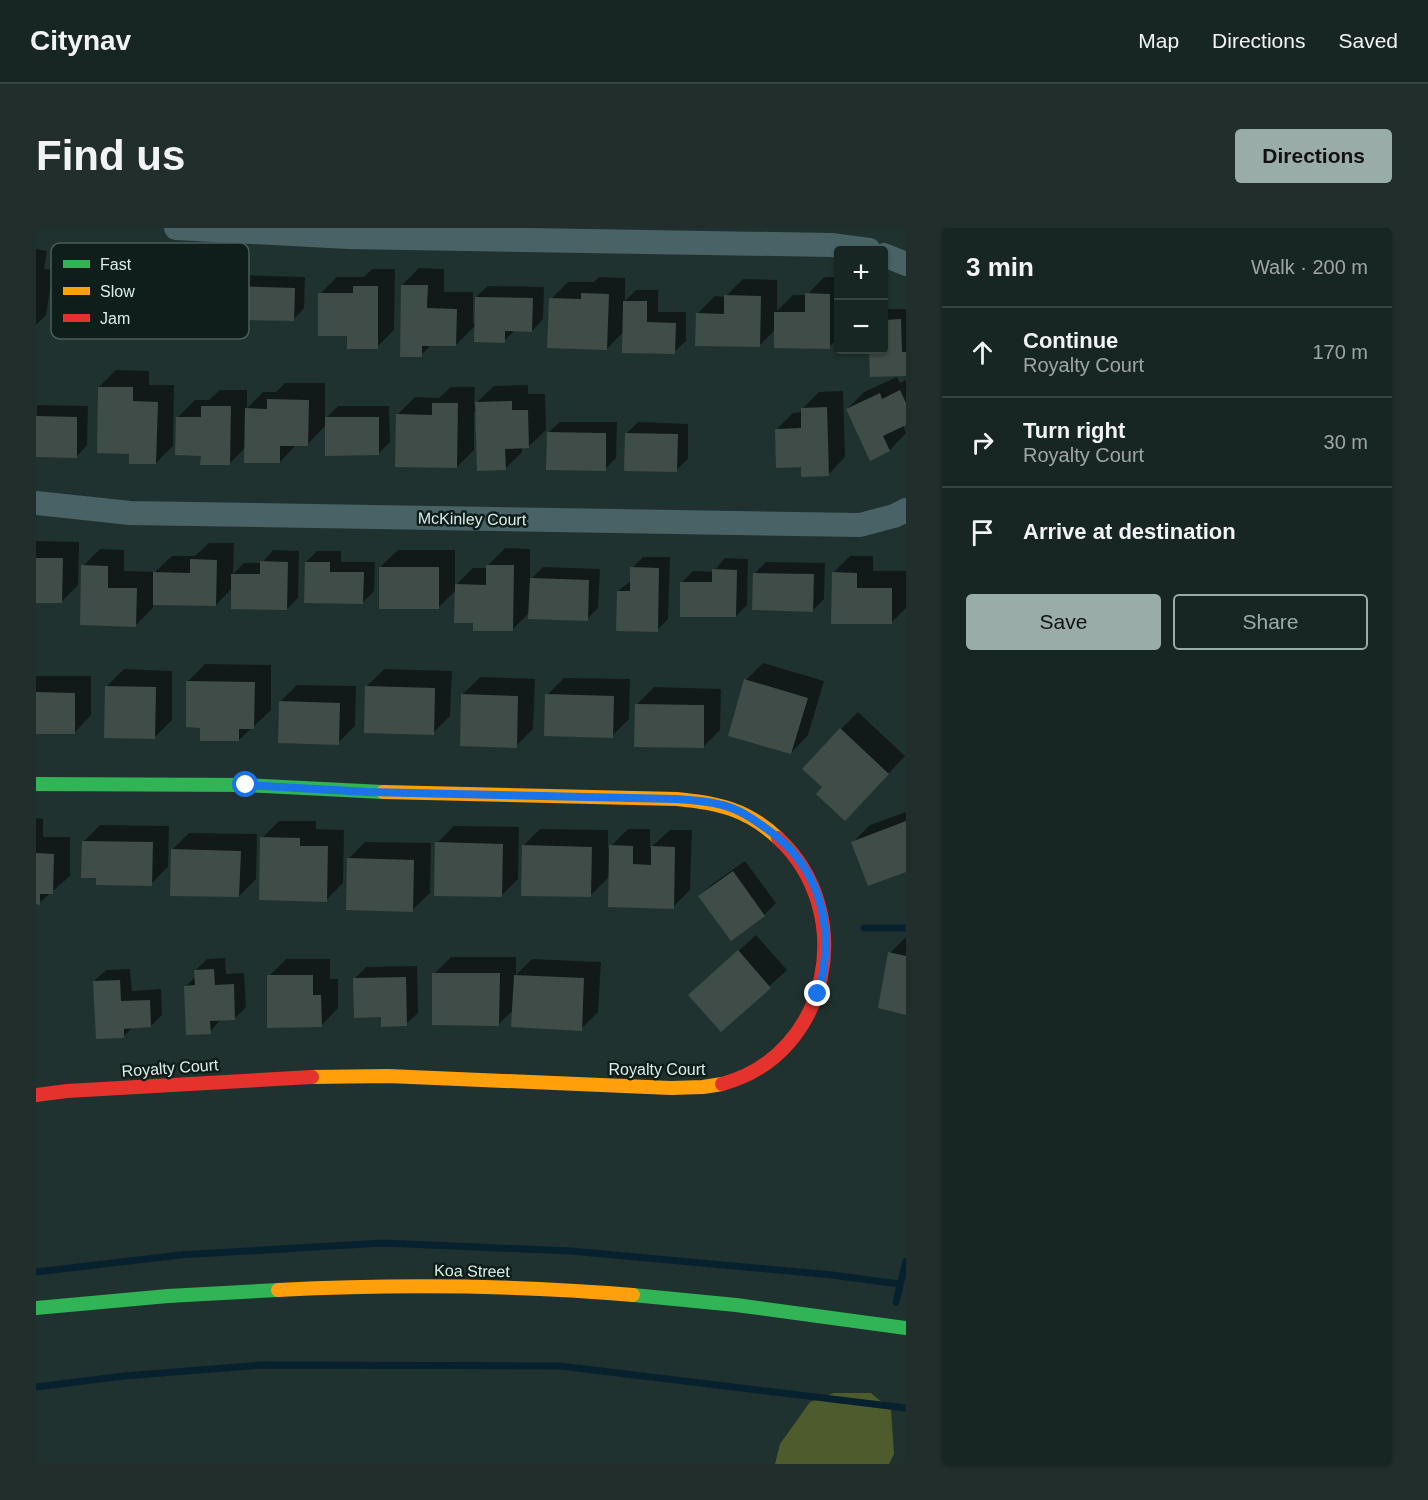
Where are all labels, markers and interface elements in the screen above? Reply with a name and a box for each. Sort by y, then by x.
text: Citynav [30,25,131,56]
text: Map [1138,29,1179,52]
text: Directions [1212,29,1305,52]
text: Saved [1338,29,1398,52]
button: Directions [1235,129,1392,183]
text: Find us [36,132,185,179]
legend [51,243,249,339]
map controls [834,246,888,354]
button: + [834,246,888,300]
text: 3 min [966,252,1034,282]
text: Fast [100,256,132,273]
text: Walk · 200 m [1251,256,1368,278]
text: Slow [100,283,135,300]
button: − [834,300,888,354]
text: Jam [100,310,130,327]
text: Continue [1023,328,1118,353]
icon: ahead [966,336,999,369]
text: 170 m [1312,341,1368,363]
text: Royalty Court [1023,354,1144,376]
text: Turn right [1023,418,1125,443]
icon: right [966,426,999,459]
text: 30 m [1324,431,1368,453]
text: Royalty Court [1023,444,1144,466]
street label: McKinley Court [418,510,527,528]
icon: arrive [966,516,999,549]
text: Arrive at destination [1023,519,1236,544]
button: Save [966,594,1161,650]
button: Share [1173,594,1368,650]
route start [232,771,258,797]
route end [804,980,830,1006]
street label: Royalty Court [121,1056,219,1080]
street label: Royalty Court [609,1061,706,1078]
street label: Koa Street [434,1262,510,1280]

